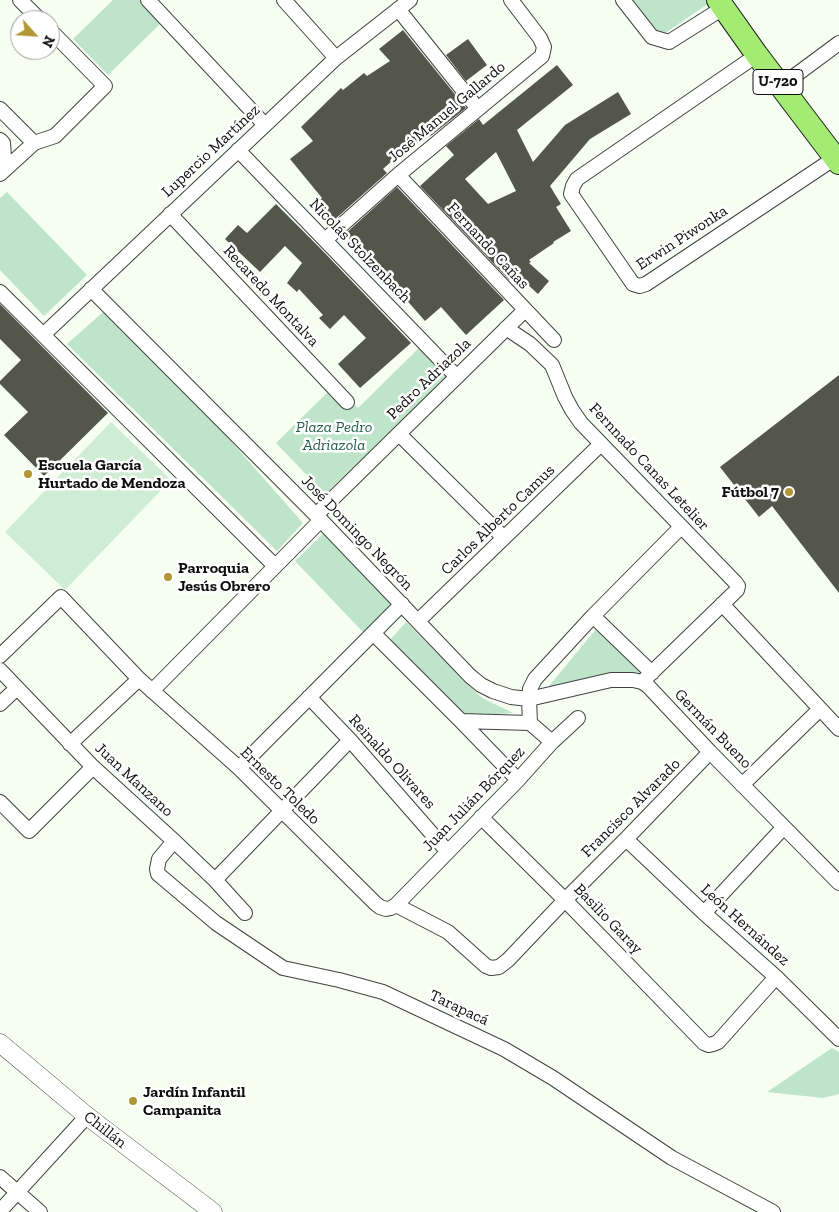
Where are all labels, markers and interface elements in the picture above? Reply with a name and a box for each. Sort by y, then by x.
north arrow [10,10,60,60]
text: N [38,33,58,50]
street label: José Manuel Gallardo [384,57,510,167]
road number: U-720 [753,70,803,94]
street label: Lupercio Martínez [158,101,264,201]
street label: Nicolás Stolzenbach [305,195,415,307]
street label: Fernando Cañas [443,199,533,293]
street label: Erwin Piwonka [633,201,731,275]
street label: Recaredo Montalva [219,241,323,351]
street label: Pedro Adriazola [383,334,475,424]
street label: Fernnado Canas Letelier [585,399,713,535]
park label: Plaza Pedro Adriazola [296,417,372,455]
place label: Escuela García Hurtado de Mendoza [38,455,186,493]
street label: Carlos Alberto Camus [437,461,559,579]
marker: Escuela García Hurtado de Mendoza [22,468,34,480]
street label: José Domingo Negrón [297,471,417,595]
place label: Fútbol 7 [722,482,779,502]
marker: Fútbol 7 [783,486,795,498]
place label: Parroquia Jesús Obrero [178,558,270,596]
marker: Parroquia Jesús Obrero [162,571,174,583]
street label: Germán Bueno [670,685,756,773]
street label: Reinaldo Olivares [345,711,439,813]
street label: Juan Manzano [91,739,177,821]
street label: Juan Julián Bórquez [419,742,529,856]
street label: Ernesto Toledo [236,743,324,829]
street label: Francisco Alvarado [577,754,685,862]
street label: Basilio Garay [570,880,646,958]
street label: León Hernández [697,880,793,970]
street label: Tarapacá [426,986,492,1030]
place label: Jardín Infantil Campanita [143,1082,246,1120]
marker: Jardín Infantil Campanita [127,1095,139,1107]
street label: Chillán [80,1107,130,1153]

